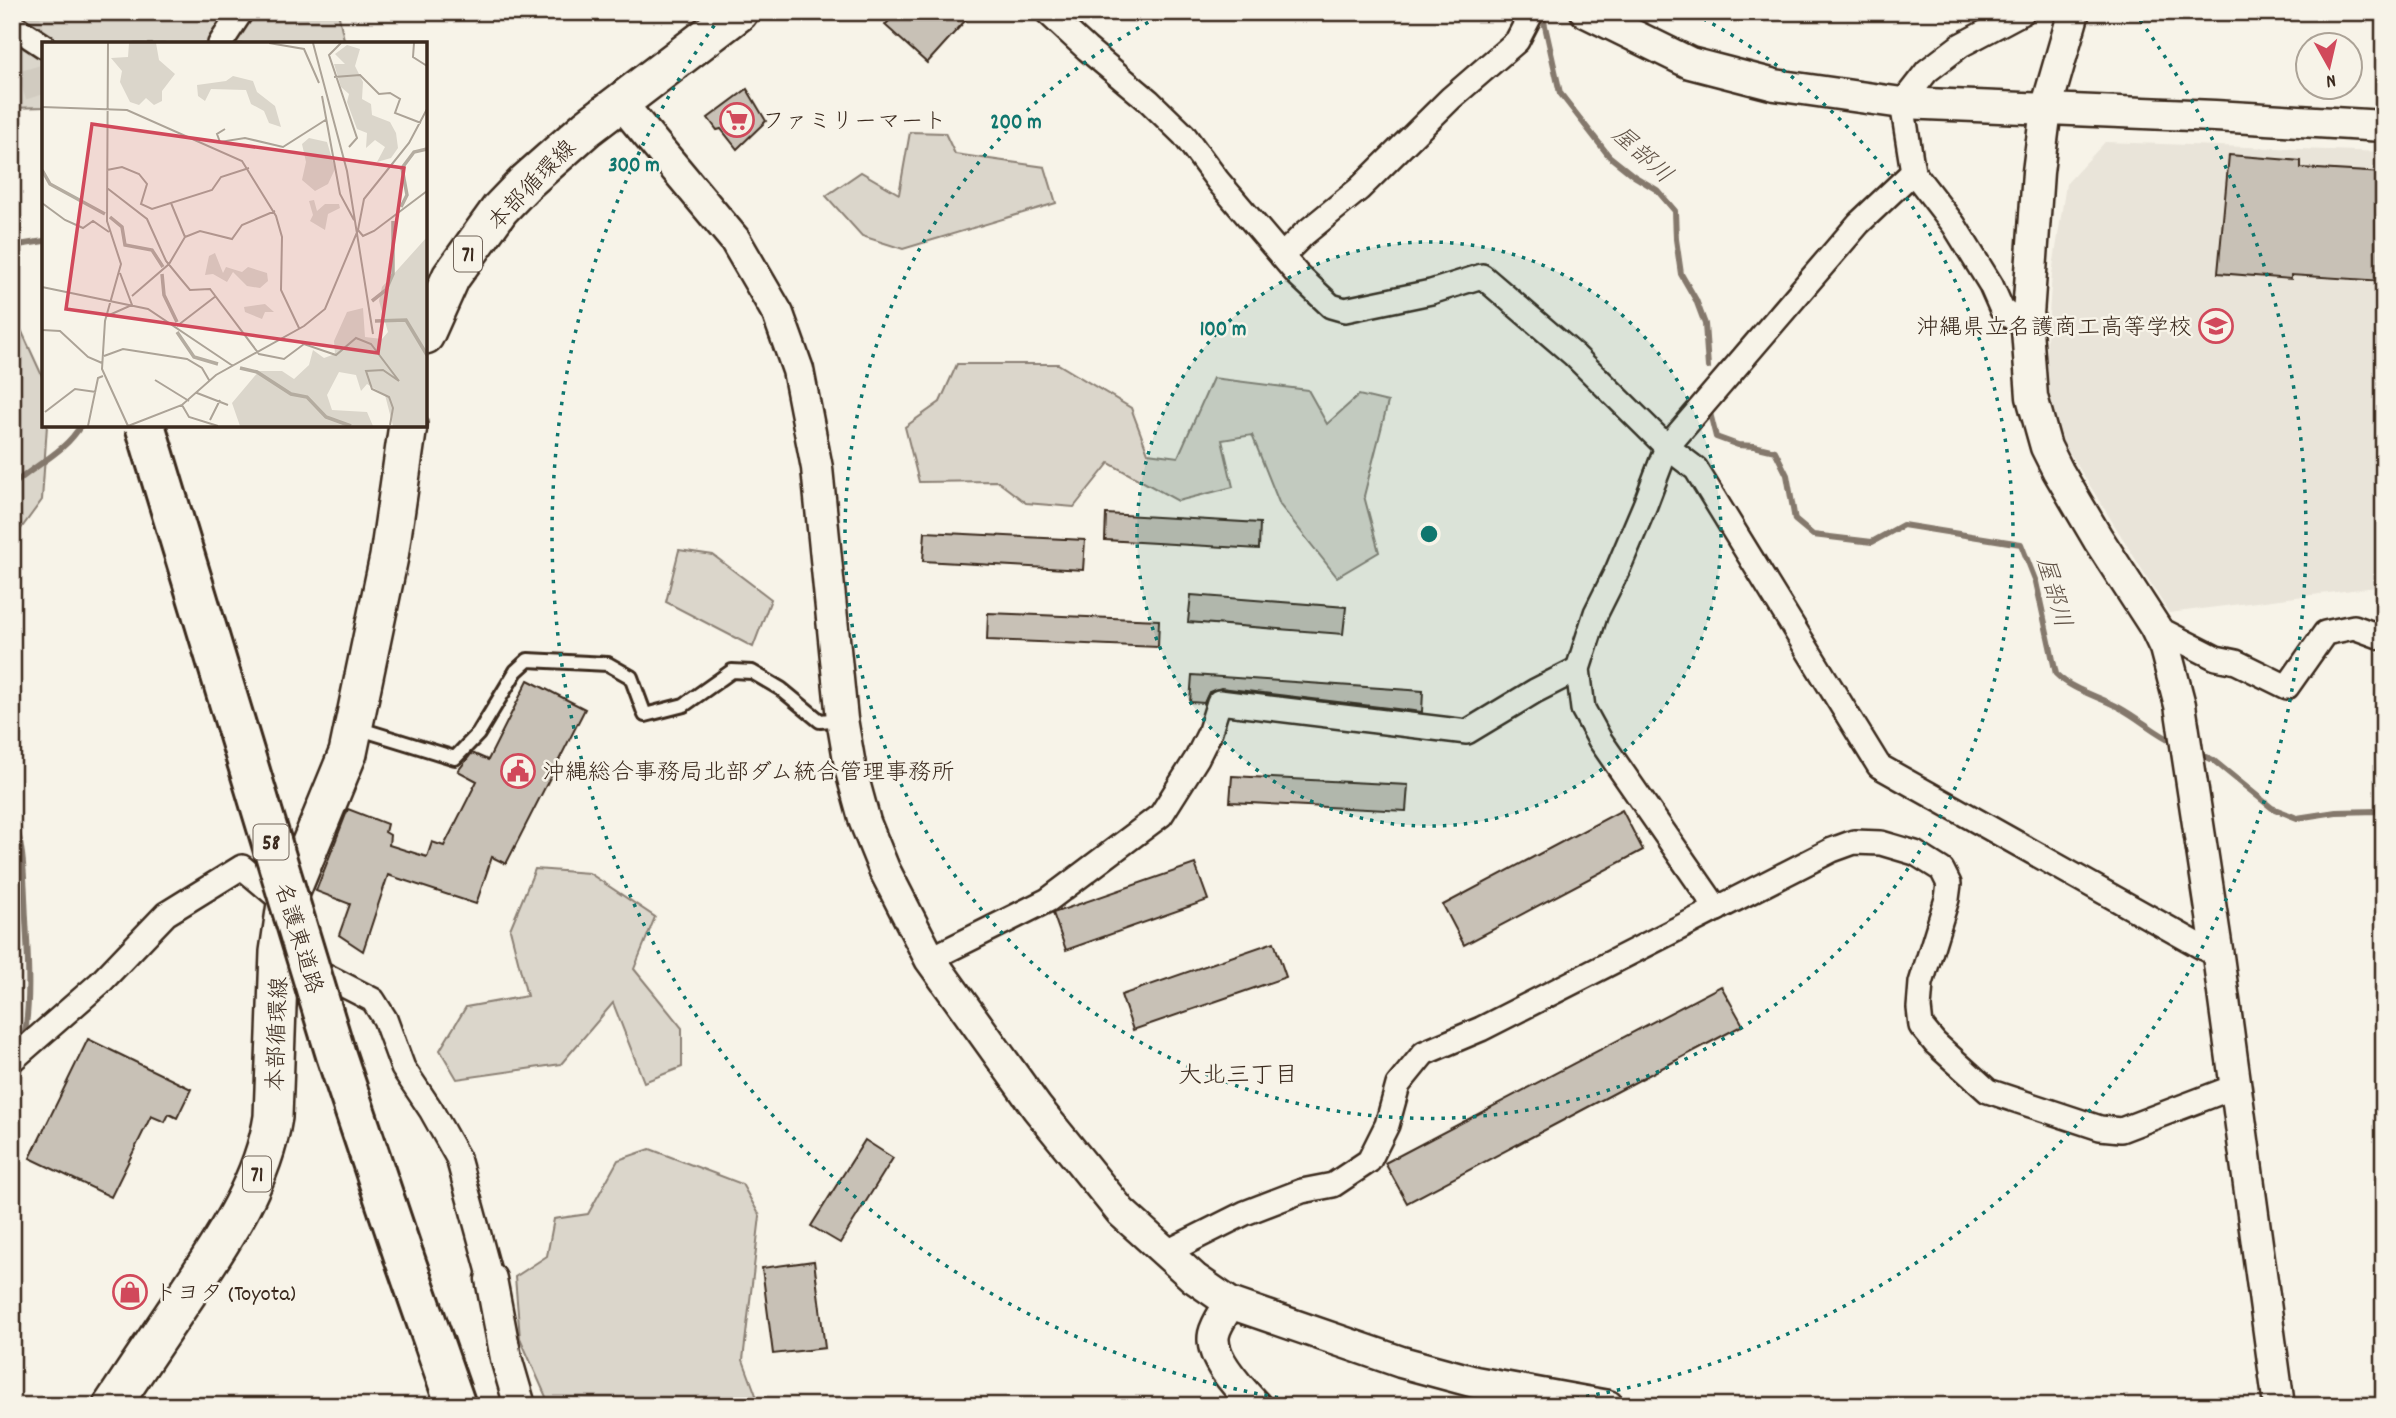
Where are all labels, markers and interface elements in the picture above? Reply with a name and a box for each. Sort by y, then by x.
north arrow [2294,32,2364,102]
inset map [42,42,427,427]
text: N [2324,65,2337,93]
supermarket icon: ファミリーマート [718,101,756,139]
place label: ファミリーマート [762,107,946,140]
text: 200 m [990,109,1042,139]
water label: 屋部川 [1603,120,1679,193]
street label: 本部循環線 [482,134,585,239]
text: 300 m [608,152,660,182]
road number: 71 [454,236,482,272]
school or university icon: 沖縄県立名護商工高等学校 [2197,307,2235,345]
place label: 沖縄県立名護商工高等学校 [1916,313,2192,346]
text: 100 m [1200,316,1246,346]
centre of rings [1417,522,1441,546]
water label: 屋部川 [2026,554,2078,632]
public building icon: 沖縄総合事務局北部ダム統合管理事務所 [499,752,537,790]
place label: 沖縄総合事務局北部ダム統合管理事務所 [542,758,954,791]
road number: 58 [254,824,288,860]
street label: 名護東道路 [264,879,329,999]
street label: 本部循環線 [261,976,298,1092]
district label: 大北三丁目 [1178,1060,1298,1094]
road number: 71 [243,1156,271,1192]
shop icon: トヨタ (Toyota) [111,1273,149,1311]
place label: トヨタ (Toyota) [154,1279,296,1312]

